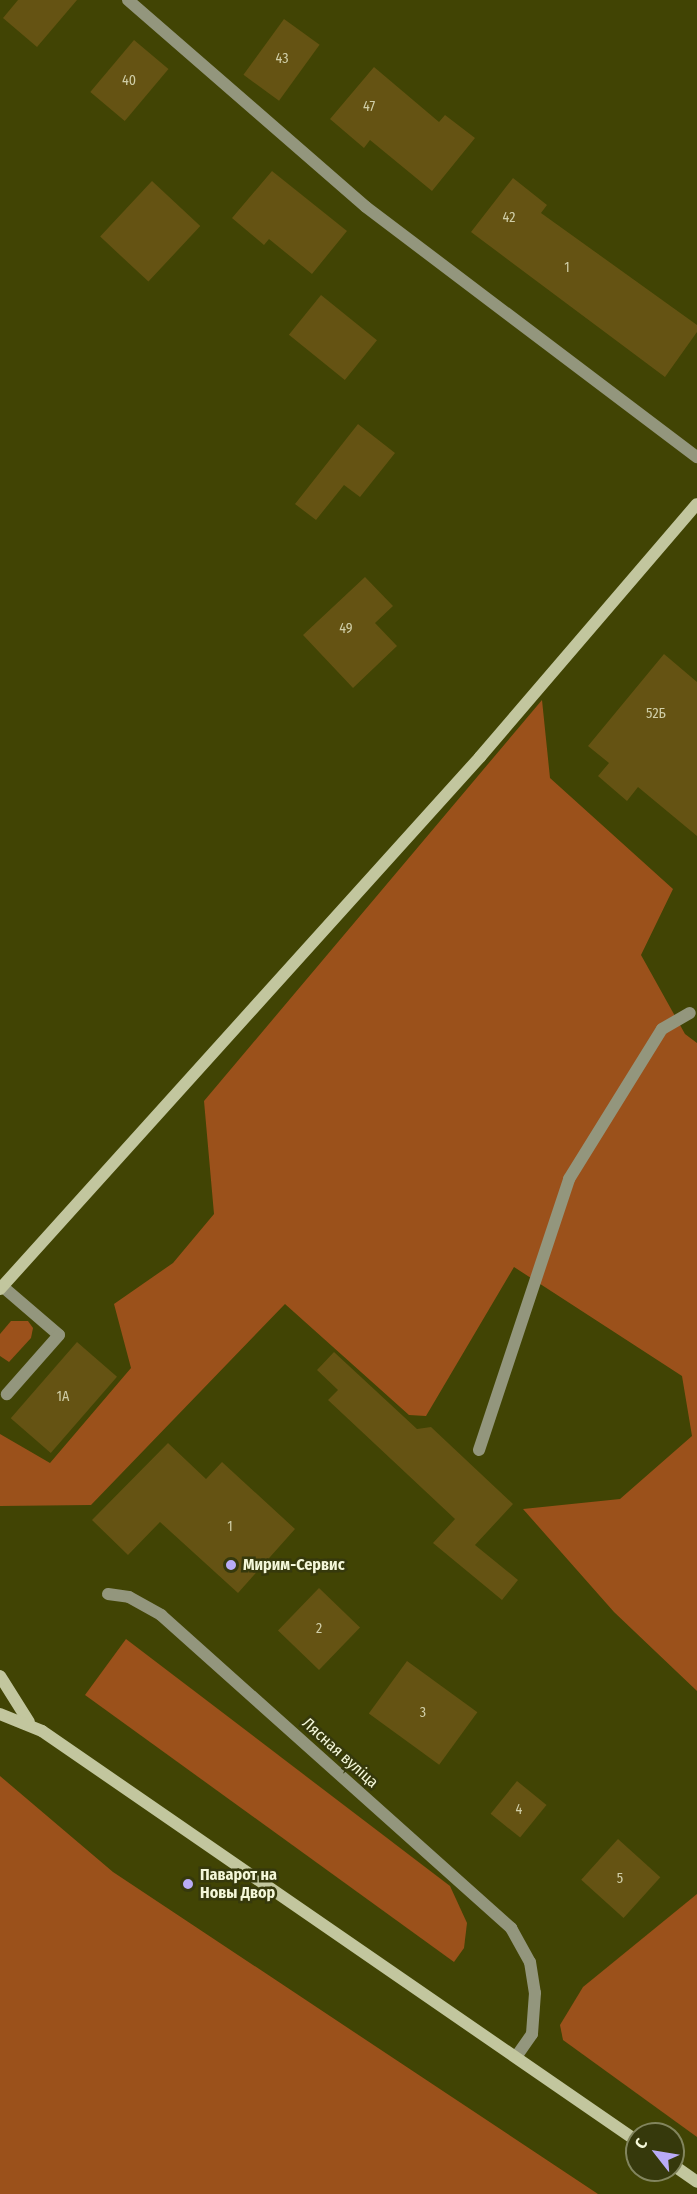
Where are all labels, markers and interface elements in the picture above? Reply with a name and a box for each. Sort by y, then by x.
house number: 43 [276,51,288,67]
house number: 40 [122,73,136,89]
house number: 47 [363,99,375,115]
house number: 42 [503,210,515,226]
house number: 1 [564,260,570,276]
house number: 49 [339,621,353,637]
house number: 52Б [646,706,666,722]
house number: 1А [57,1389,69,1405]
house number: 1 [227,1519,233,1535]
place label: Мирим-Сервис [243,1555,345,1575]
marker: Мирим-Сервис [224,1558,238,1572]
house number: 2 [316,1621,322,1637]
house number: 3 [420,1705,426,1721]
street label: Лясная вуліца [298,1714,382,1792]
house number: 4 [516,1802,522,1818]
place label: Паварот на Новы Двор [200,1865,277,1903]
house number: 5 [617,1871,623,1887]
marker: Паварот на Новы Двор [181,1877,195,1891]
north arrow [625,2122,685,2182]
text: С [631,2135,651,2152]

